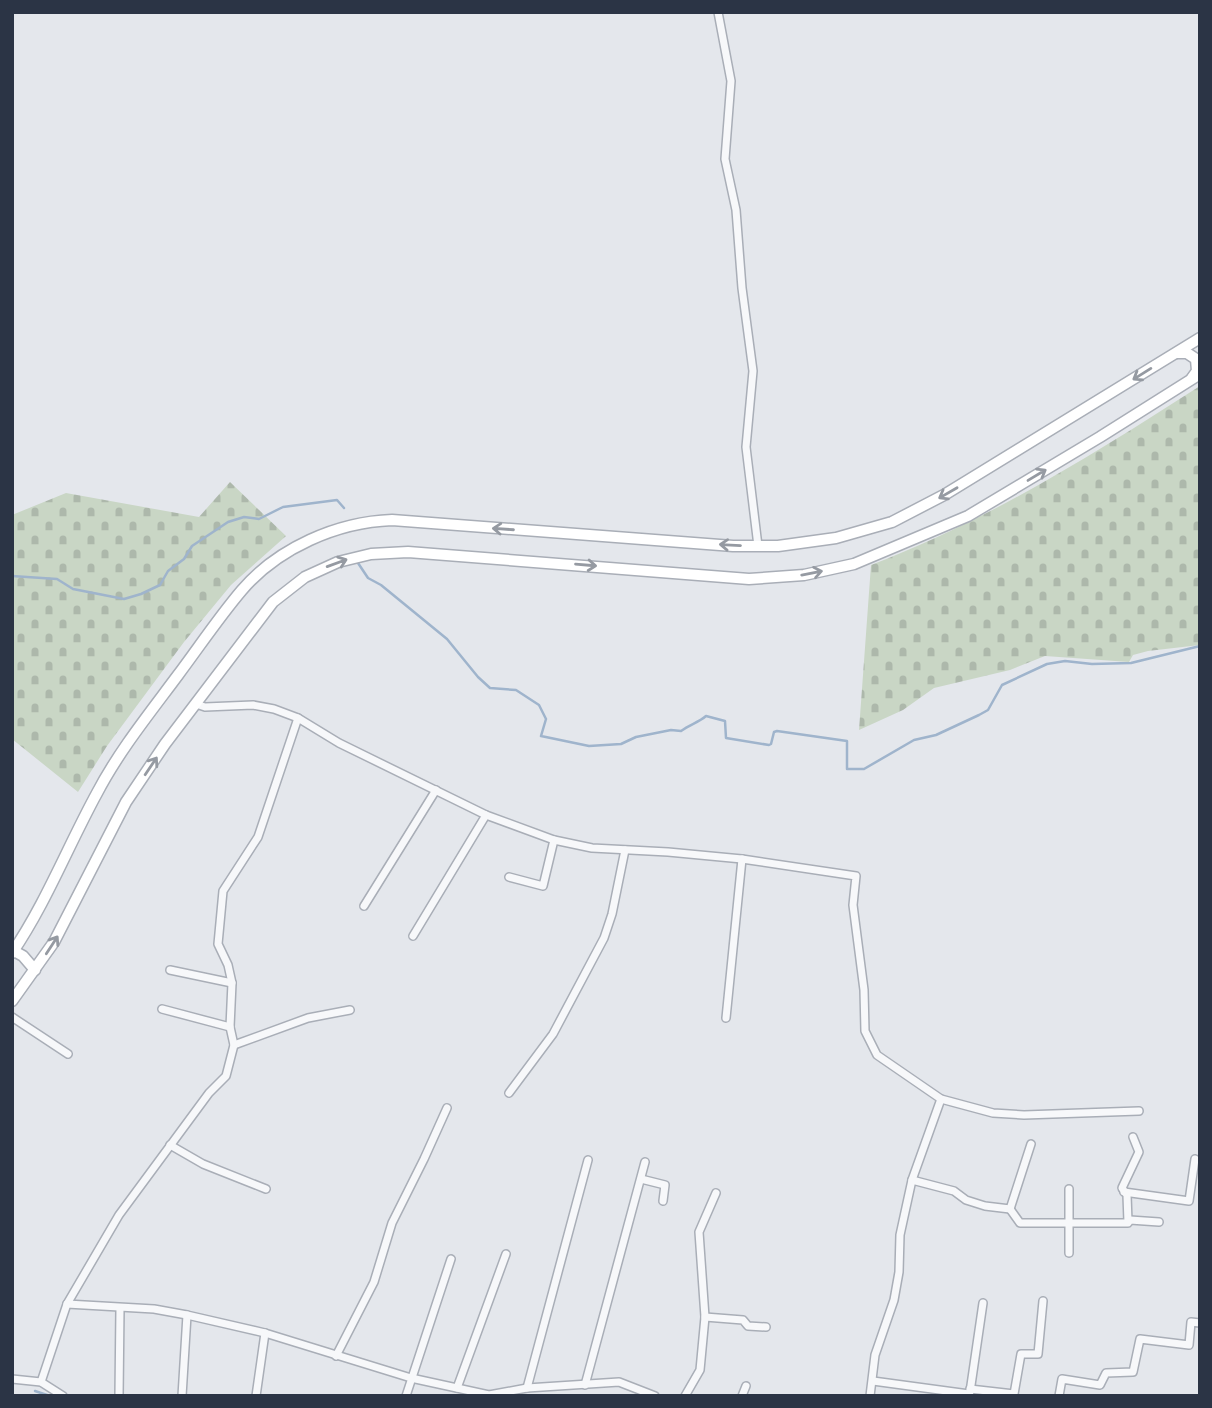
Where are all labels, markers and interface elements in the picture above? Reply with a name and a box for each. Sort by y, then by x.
one-way arrow [1132,367,1152,381]
one-way arrow [1027,468,1047,482]
one-way arrow [938,486,958,500]
one-way arrow [493,522,515,535]
one-way arrow [719,539,742,552]
one-way arrow [326,556,348,569]
one-way arrow [574,559,597,572]
one-way arrow [800,566,823,580]
one-way arrow [144,756,158,776]
one-way arrow [45,936,59,956]

